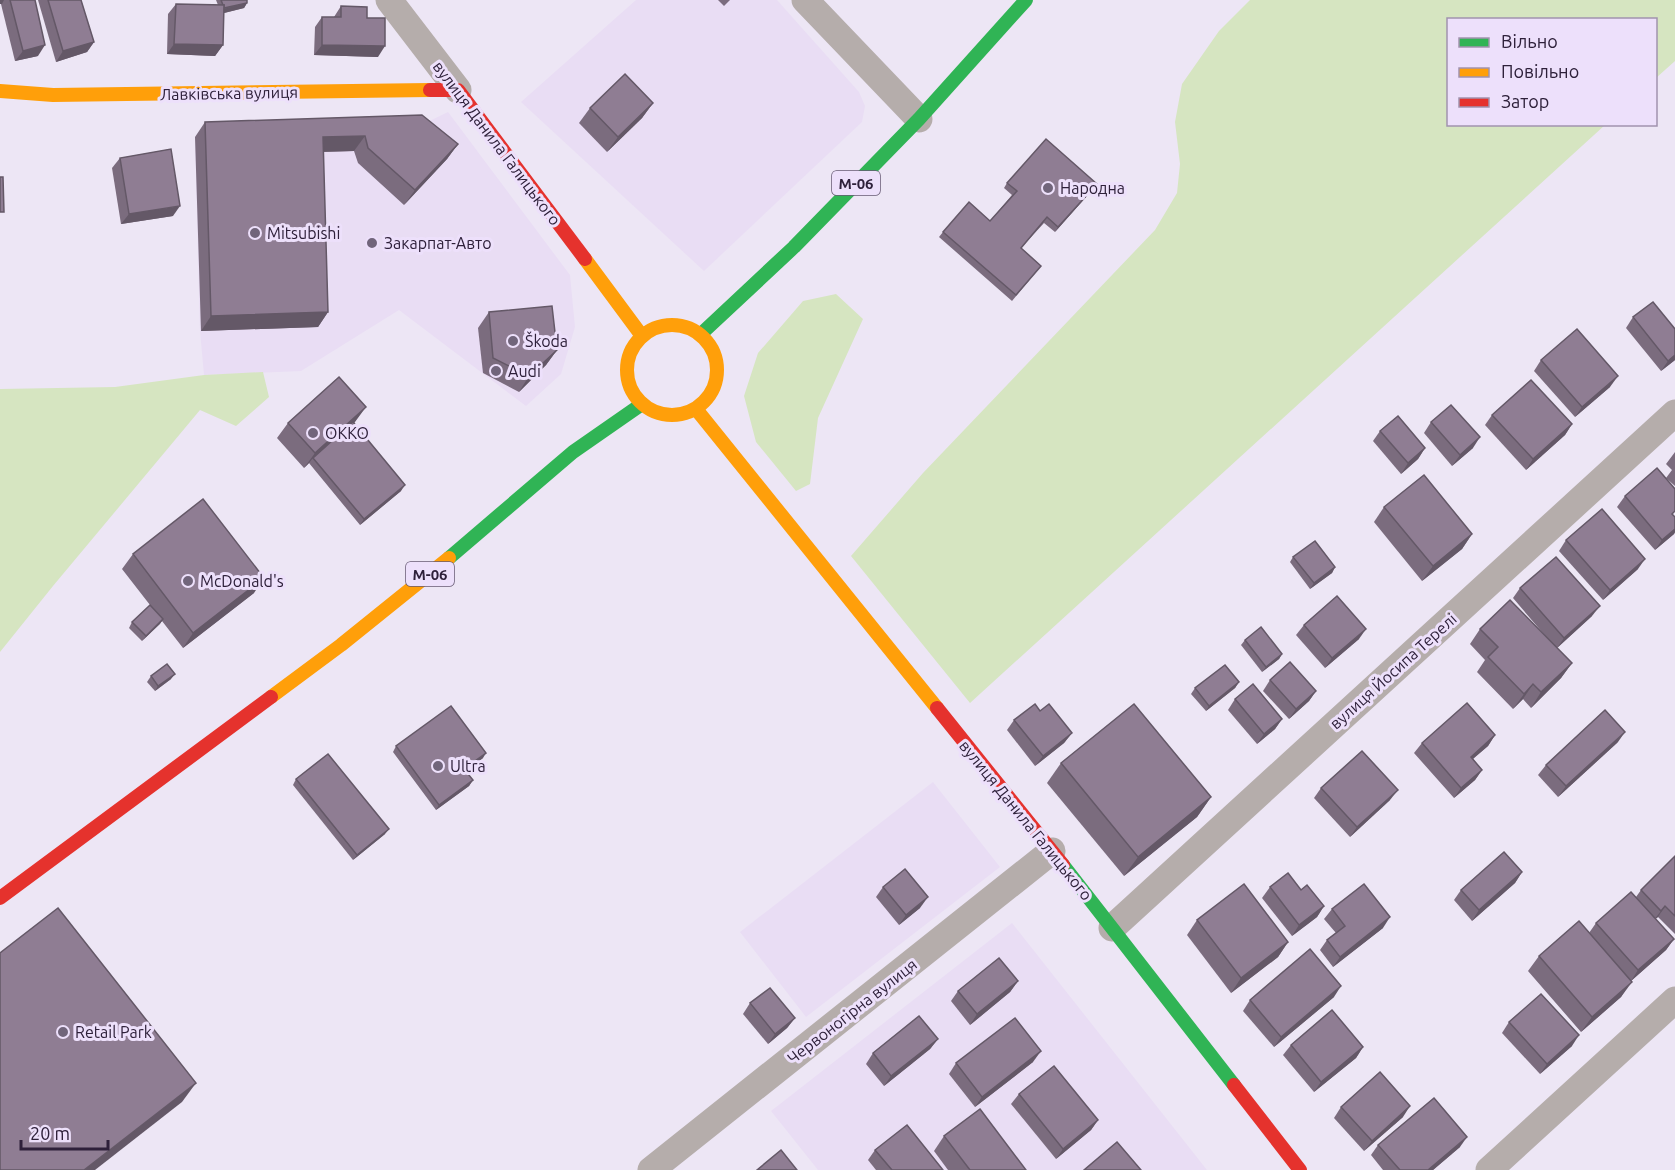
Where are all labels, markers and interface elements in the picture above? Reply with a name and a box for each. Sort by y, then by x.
legend [1447,18,1657,126]
text: Вільно [1501,31,1558,51]
street label: вулиця Данила Галицького [430,58,564,228]
text: Повільно [1501,61,1579,81]
street label: Лавківська вулиця [160,83,298,103]
text: Затор [1501,91,1549,111]
road number: М-06 [832,171,880,195]
place label: Народна [1060,179,1125,197]
marker: Народна [1041,181,1055,195]
place label: Mitsubishi [267,224,340,242]
marker: Mitsubishi [248,226,262,240]
place label: Закарпат-Авто [384,234,492,252]
marker: Закарпат-Авто [365,236,379,250]
place label: Škoda [525,331,568,350]
marker: Škoda [506,334,520,348]
place label: Audi [508,362,541,380]
marker: Audi [489,364,503,378]
place label: ОККО [325,424,369,442]
marker: ОККО [306,426,320,440]
road number: М-06 [406,562,454,586]
place label: McDonald's [200,572,284,590]
marker: McDonald's [181,574,195,588]
street label: вулиця Йосипа Терелі [1325,609,1460,733]
street label: вулиця Данила Галицького [956,736,1096,904]
place label: Ultra [450,757,486,775]
marker: Ultra [431,759,445,773]
street label: Червоногірна вулиця [784,955,920,1067]
place label: Retail Park [75,1023,152,1041]
marker: Retail Park [56,1025,70,1039]
scale bar [21,1113,108,1151]
text: 20 m [30,1123,70,1143]

